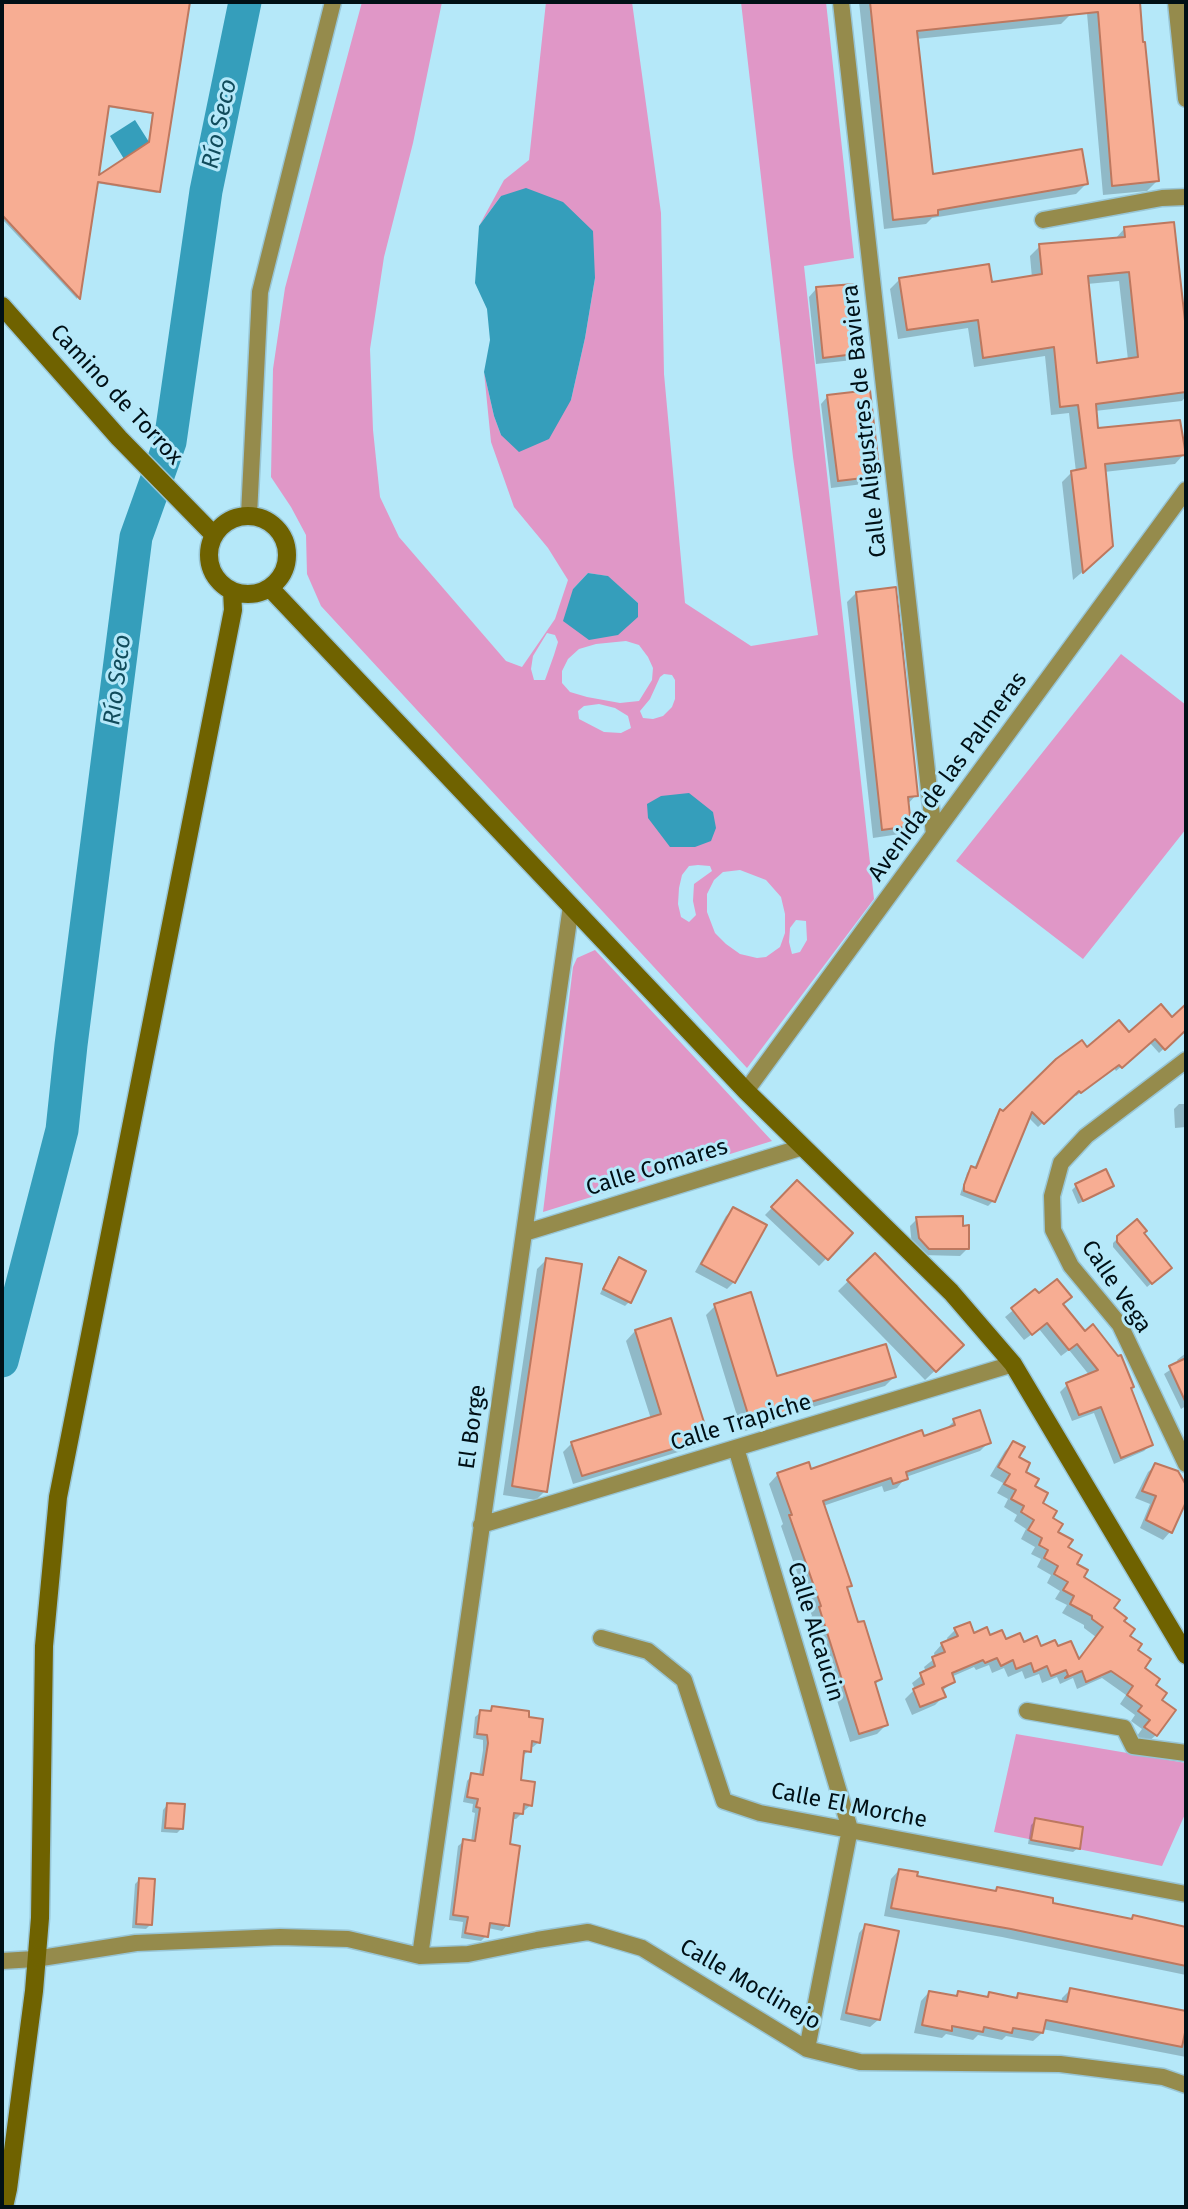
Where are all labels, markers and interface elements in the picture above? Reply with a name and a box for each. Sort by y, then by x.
water label: Río Seco [196,76,244,172]
street label: Calle Aligustres de Baviera [837,283,893,559]
street label: Camino de Torrox [44,319,188,471]
water label: Río Seco [98,633,138,727]
street label: Avenida de las Palmeras [863,667,1033,887]
street label: Calle Comares [583,1133,731,1203]
street label: Calle Vega [1075,1235,1157,1339]
street label: El Borge [453,1383,493,1471]
street label: Calle Trapiche [667,1388,815,1458]
street label: Calle Alcaucin [781,1559,849,1705]
street label: Calle El Morche [769,1777,929,1835]
street label: Calle Moclinejo [675,1933,825,2037]

